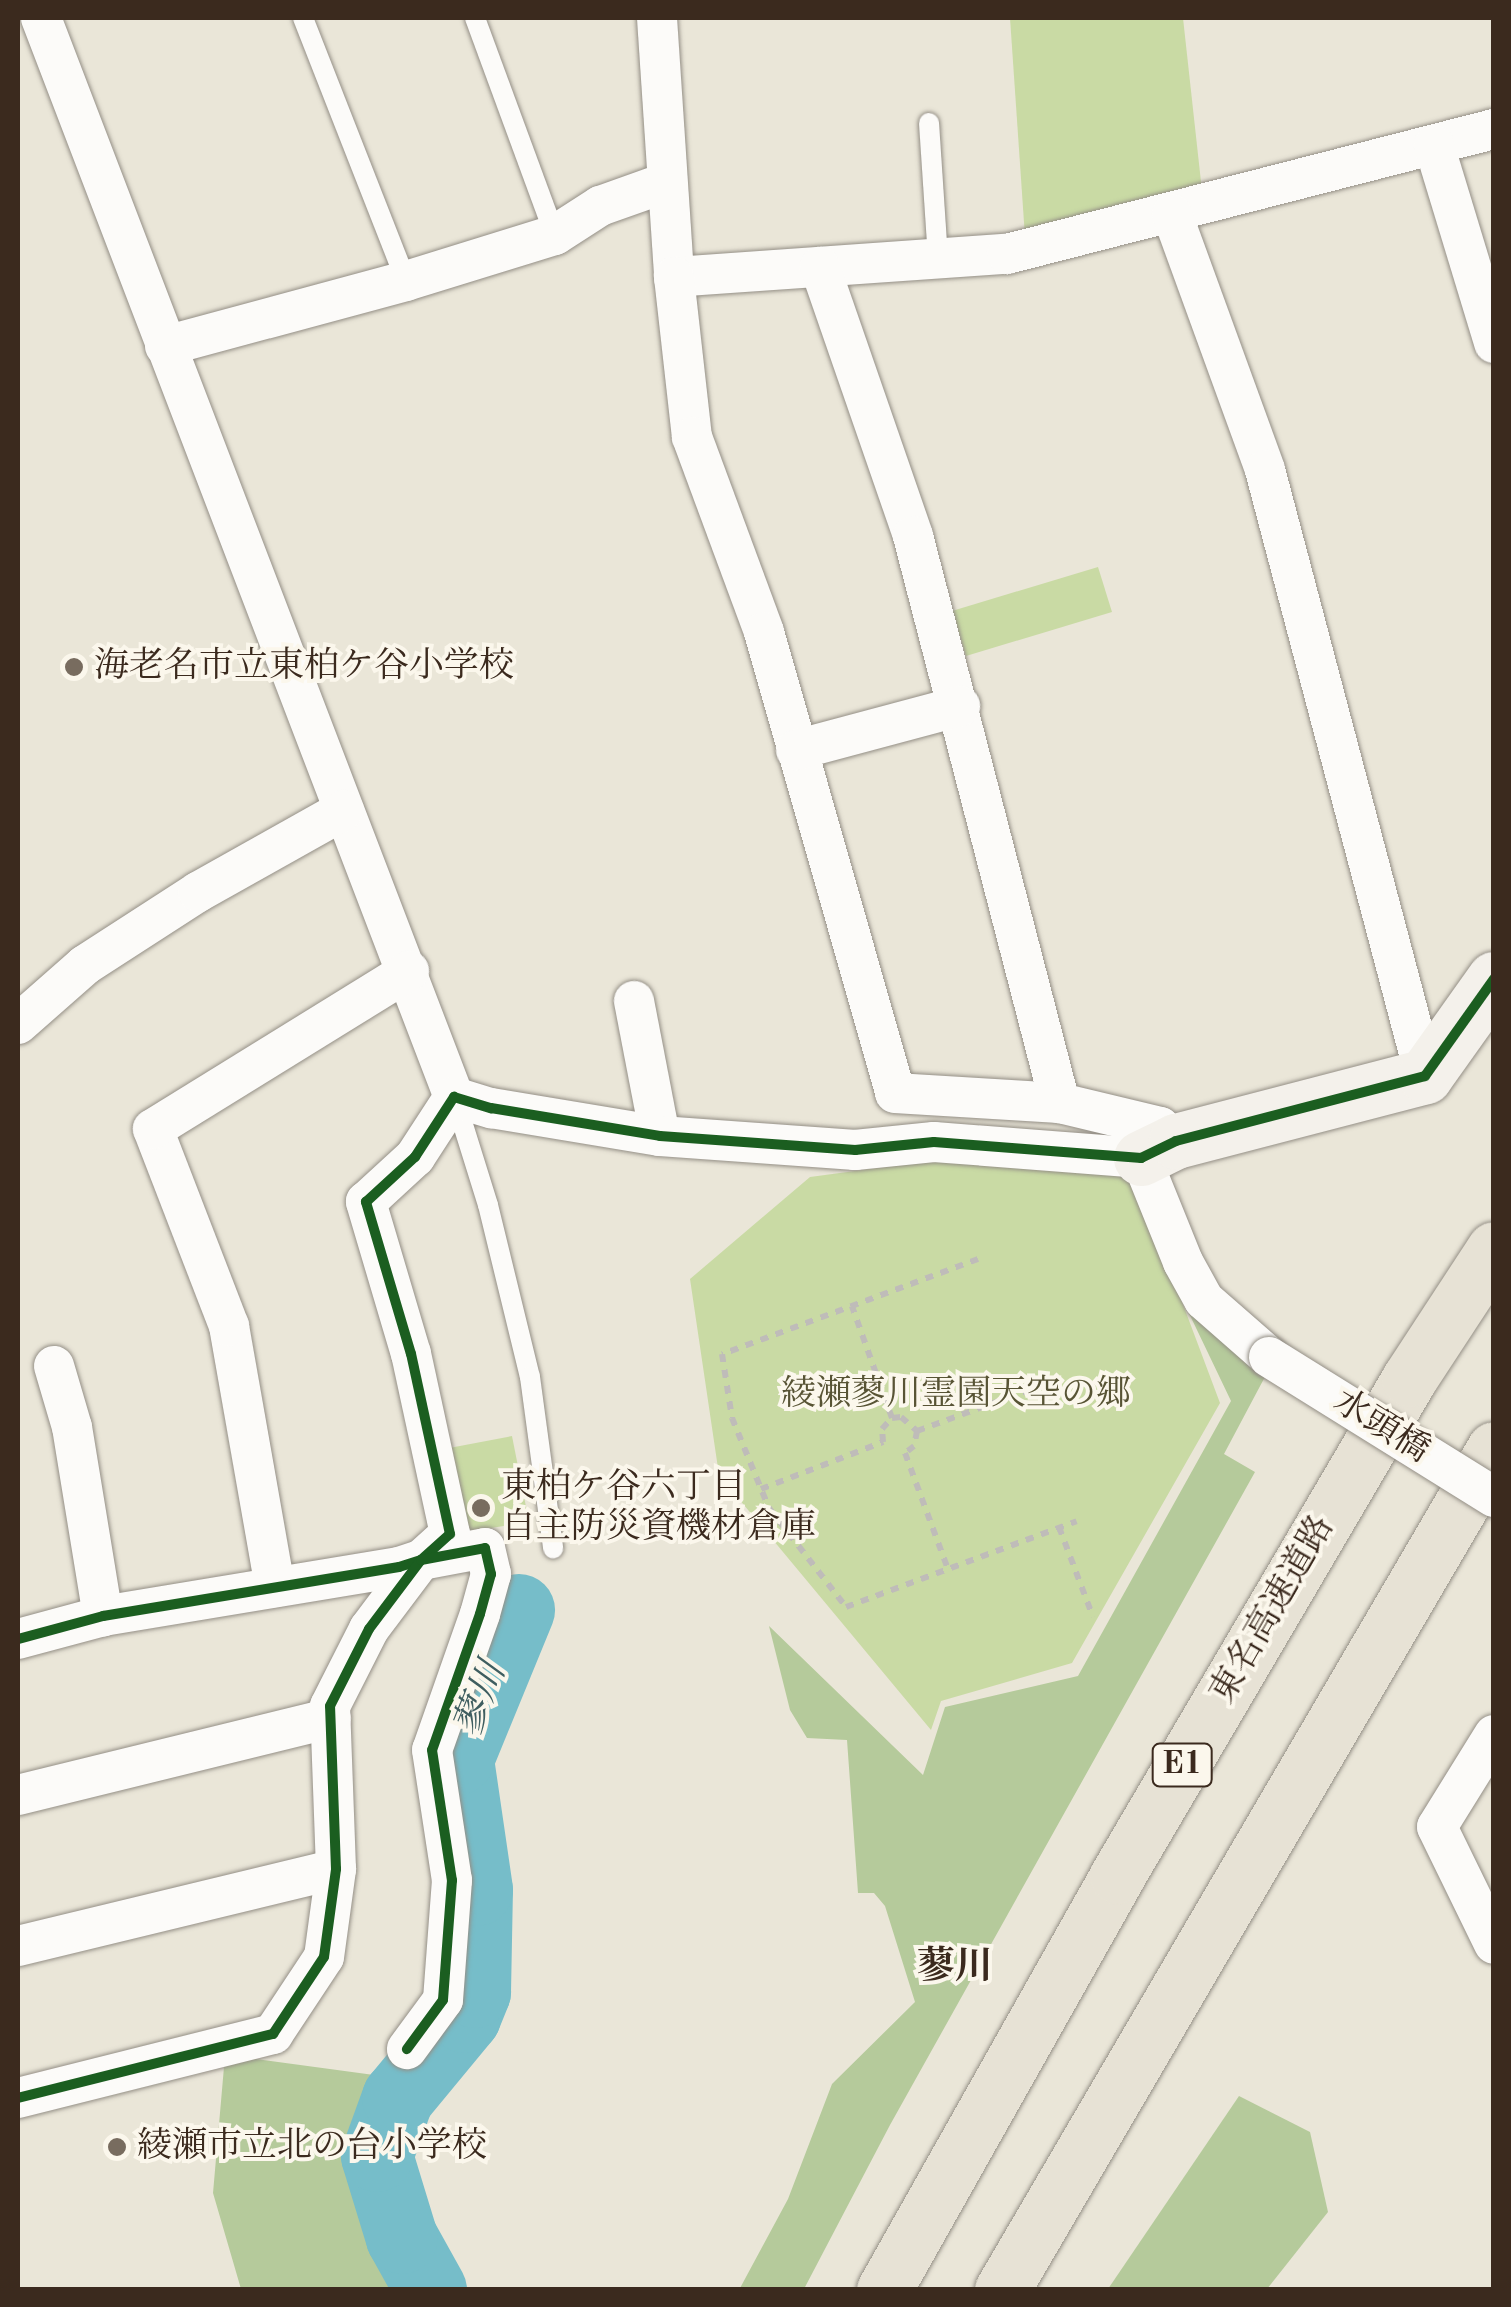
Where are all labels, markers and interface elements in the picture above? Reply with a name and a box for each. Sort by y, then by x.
place label: 海老名市立東柏ケ谷小学校 [94,646,514,688]
marker: 海老名市立東柏ケ谷小学校 [63,656,85,678]
park label: 綾瀬蓼川霊園天空の郷 [781,1374,1131,1416]
street label: 水頭橋 [1325,1381,1437,1473]
place label: 東柏ケ谷六丁目 自主防災資機材倉庫 [501,1467,816,1549]
marker: 東柏ケ谷六丁目 自主防災資機材倉庫 [470,1497,492,1519]
street label: 東名高速道路 [1202,1509,1344,1711]
water label: 蓼川 [447,1656,517,1744]
road number: E1 [1150,1738,1214,1792]
district label: 蓼川 [917,1946,993,1992]
place label: 綾瀬市立北の台小学校 [137,2126,487,2168]
marker: 綾瀬市立北の台小学校 [106,2136,128,2158]

